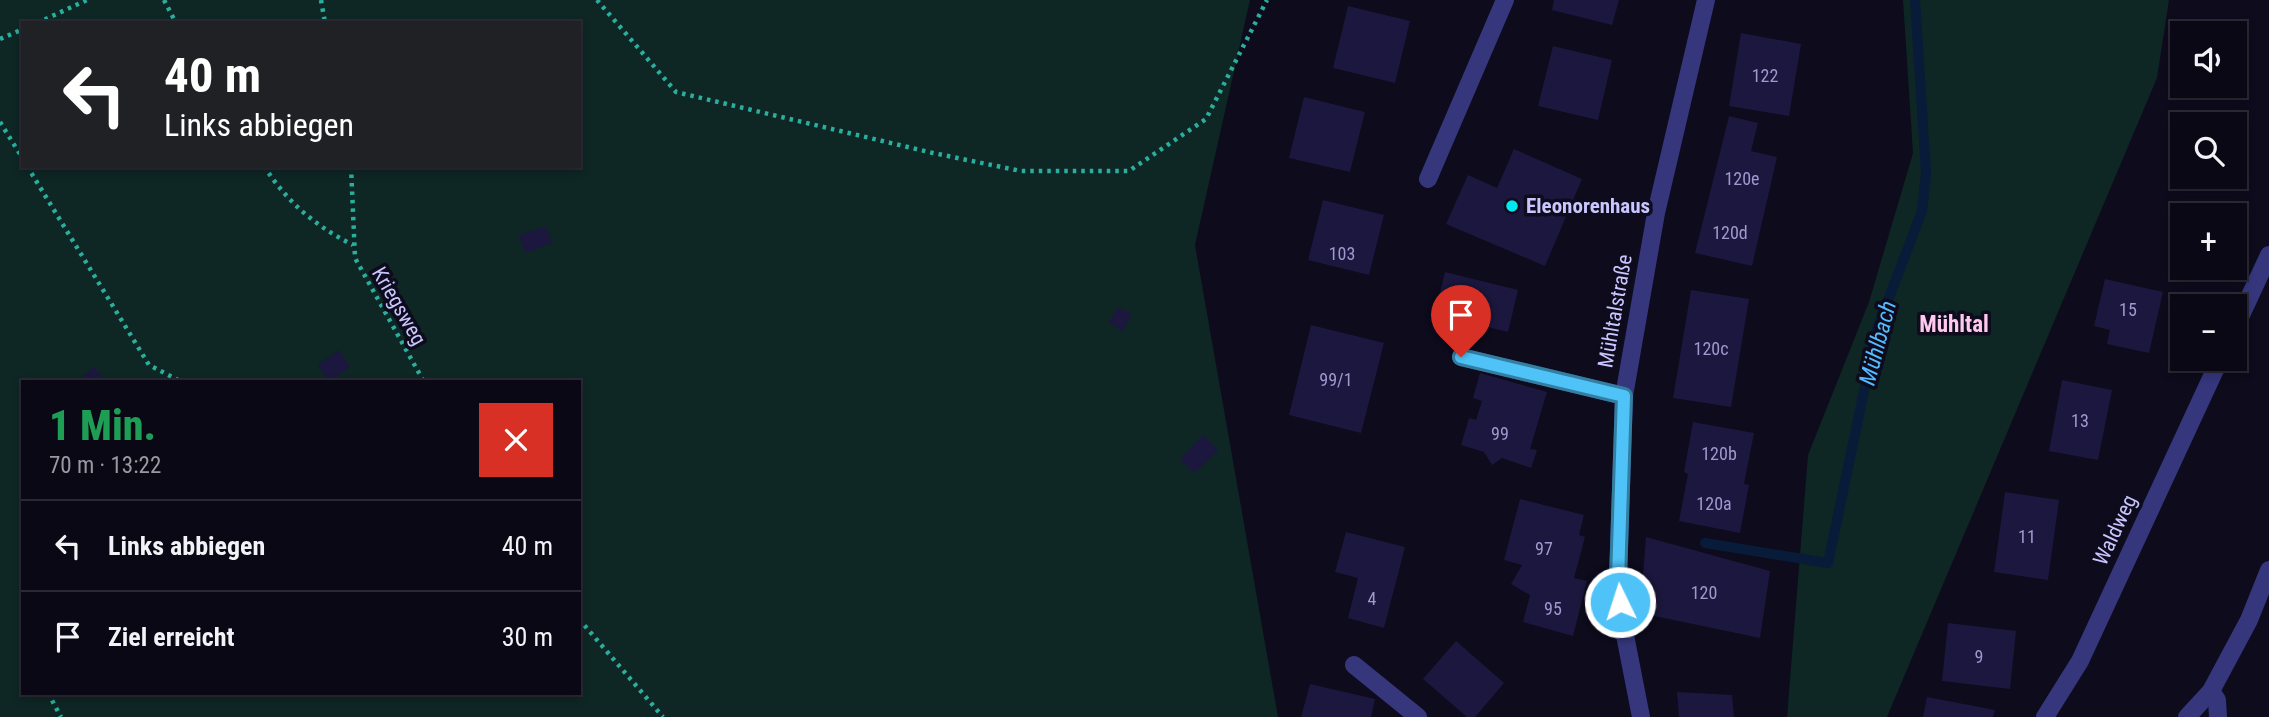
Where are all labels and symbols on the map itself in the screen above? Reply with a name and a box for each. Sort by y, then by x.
house number: 122 [1752,65,1778,86]
house number: 120e [1724,168,1760,189]
place label: Eleonorenhaus [1526,194,1650,218]
marker: Eleonorenhaus [1504,198,1520,214]
house number: 120d [1712,222,1748,243]
house number: 103 [1329,243,1355,264]
street label: Mühltalstraße [1593,252,1637,370]
street label: Kriegsweg [367,263,431,349]
pin [1431,285,1491,357]
water label: Mühlbach [1854,298,1902,388]
house number: 15 [2119,299,2137,320]
district label: Mühltal [1919,311,1989,338]
house number: 120c [1694,338,1728,359]
house number: 99/1 [1319,369,1353,390]
house number: 13 [2071,410,2089,431]
house number: 99 [1491,423,1509,444]
house number: 120b [1701,443,1737,464]
street label: Waldweg [2088,491,2142,569]
house number: 120a [1696,493,1732,514]
house number: 11 [2018,526,2036,547]
house number: 97 [1535,538,1553,559]
position arrow [1583,565,1657,639]
house number: 120 [1691,582,1717,603]
house number: 4 [1368,588,1377,609]
house number: 95 [1544,598,1562,619]
house number: 9 [1975,646,1983,667]

